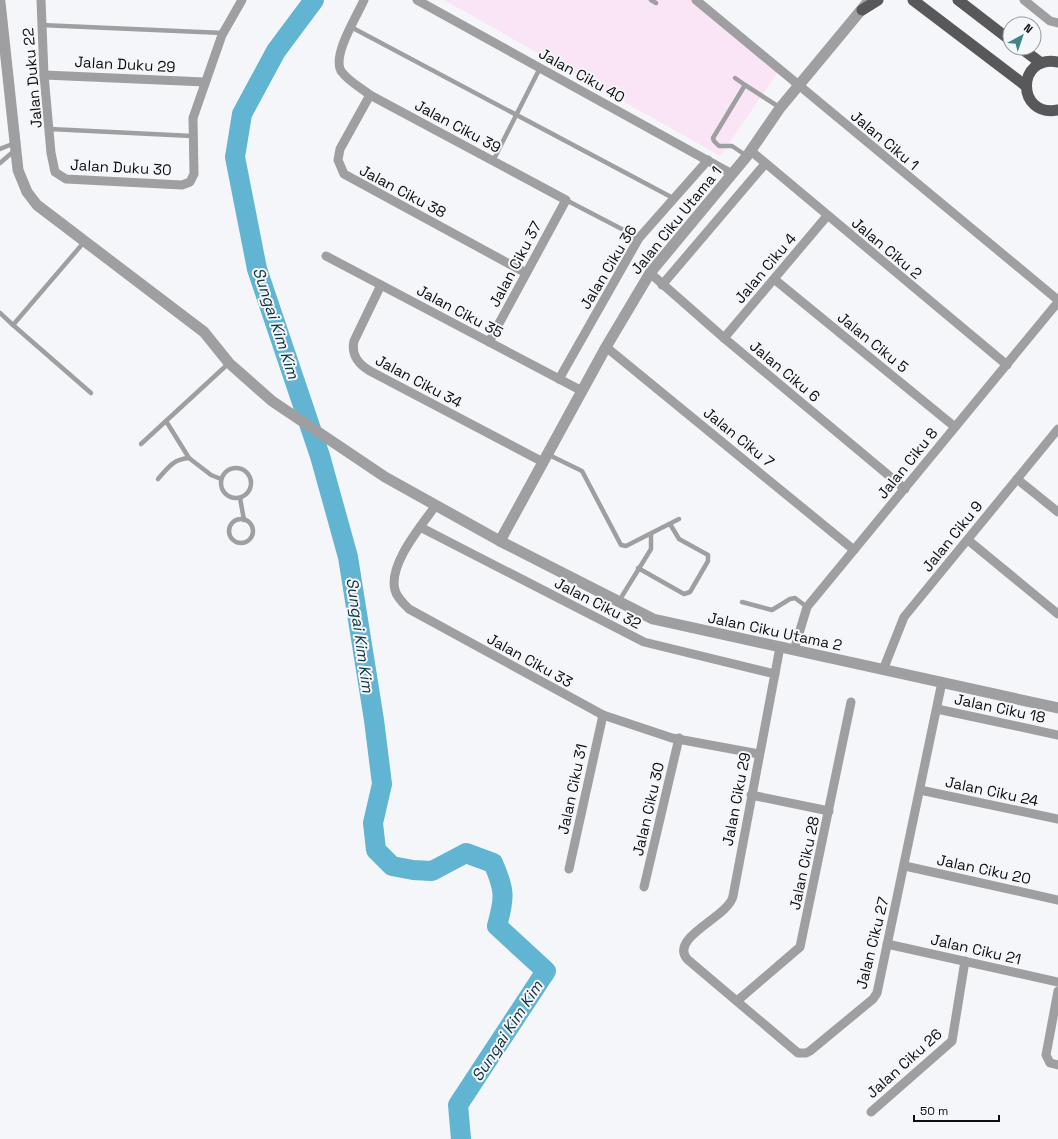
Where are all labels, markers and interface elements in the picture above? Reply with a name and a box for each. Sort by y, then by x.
north arrow [1002,16,1042,56]
text: N [1021,21,1036,36]
street label: Jalan Duku 22 [18,27,46,129]
street label: Jalan Ciku 40 [535,43,629,107]
street label: Jalan Duku 29 [74,52,176,76]
street label: Jalan Ciku 39 [412,95,504,157]
street label: Jalan Ciku 1 [847,106,923,174]
street label: Jalan Duku 30 [70,155,172,179]
street label: Jalan Ciku 38 [356,160,450,222]
street label: Jalan Ciku Utama 1 [626,162,726,278]
street label: Jalan Ciku 2 [848,213,926,283]
street label: Jalan Ciku 37 [484,218,546,310]
street label: Jalan Ciku 36 [575,221,641,313]
street label: Jalan Ciku 4 [730,229,800,307]
water label: Sungai Kim Kim [248,265,304,383]
street label: Jalan Ciku 35 [414,280,506,342]
street label: Jalan Ciku 5 [834,308,912,376]
street label: Jalan Ciku 6 [746,336,824,406]
street label: Jalan Ciku 34 [372,350,466,412]
street label: Jalan Ciku 7 [700,403,778,471]
street label: Jalan Ciku 8 [872,424,942,502]
street label: Jalan Ciku 9 [918,497,986,575]
street label: Jalan Ciku 32 [551,573,645,633]
water label: Sungai Kim Kim [342,576,379,695]
street label: Jalan Ciku Utama 2 [706,607,844,655]
street label: Jalan Ciku 33 [484,629,576,691]
street label: Jalan Ciku 18 [953,689,1047,727]
street label: Jalan Ciku 31 [553,742,591,836]
street label: Jalan Ciku 29 [718,751,754,847]
street label: Jalan Ciku 30 [628,760,668,858]
street label: Jalan Ciku 24 [944,772,1040,810]
street label: Jalan Ciku 28 [785,814,823,912]
street label: Jalan Ciku 20 [935,850,1033,888]
street label: Jalan Ciku 27 [851,895,893,991]
street label: Jalan Ciku 21 [929,929,1023,969]
water label: Sungai Kim Kim [467,976,548,1085]
street label: Jalan Ciku 26 [862,1024,946,1102]
scale bar [914,1097,999,1123]
text: 50 m [920,1103,948,1119]

